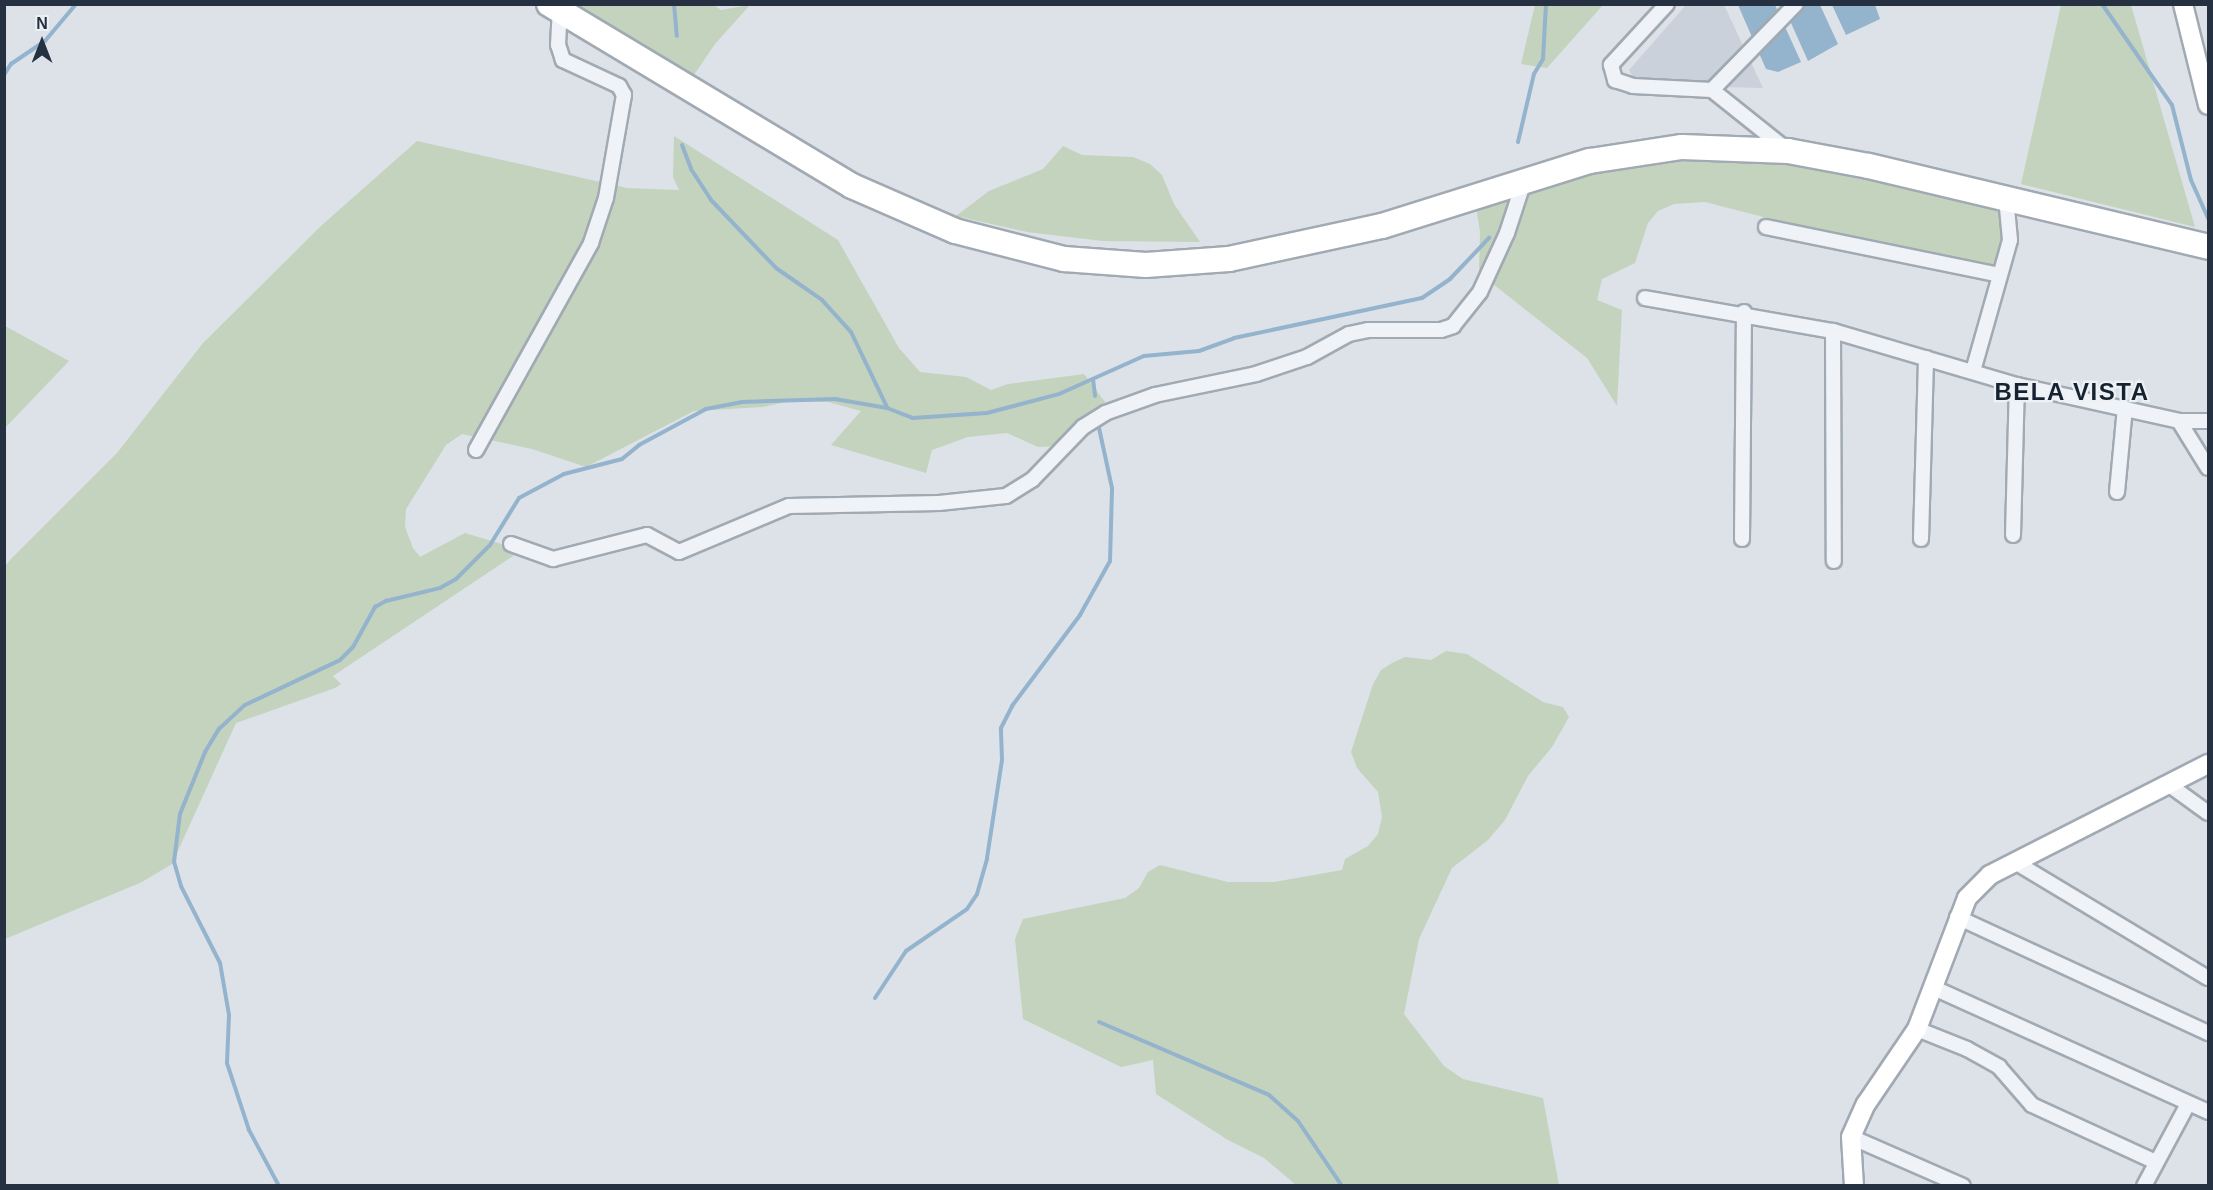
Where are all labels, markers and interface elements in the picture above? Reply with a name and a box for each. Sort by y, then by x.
north arrow [12,12,72,72]
text: N [36,15,48,32]
district label: BELA VISTA [1994,378,2150,406]

